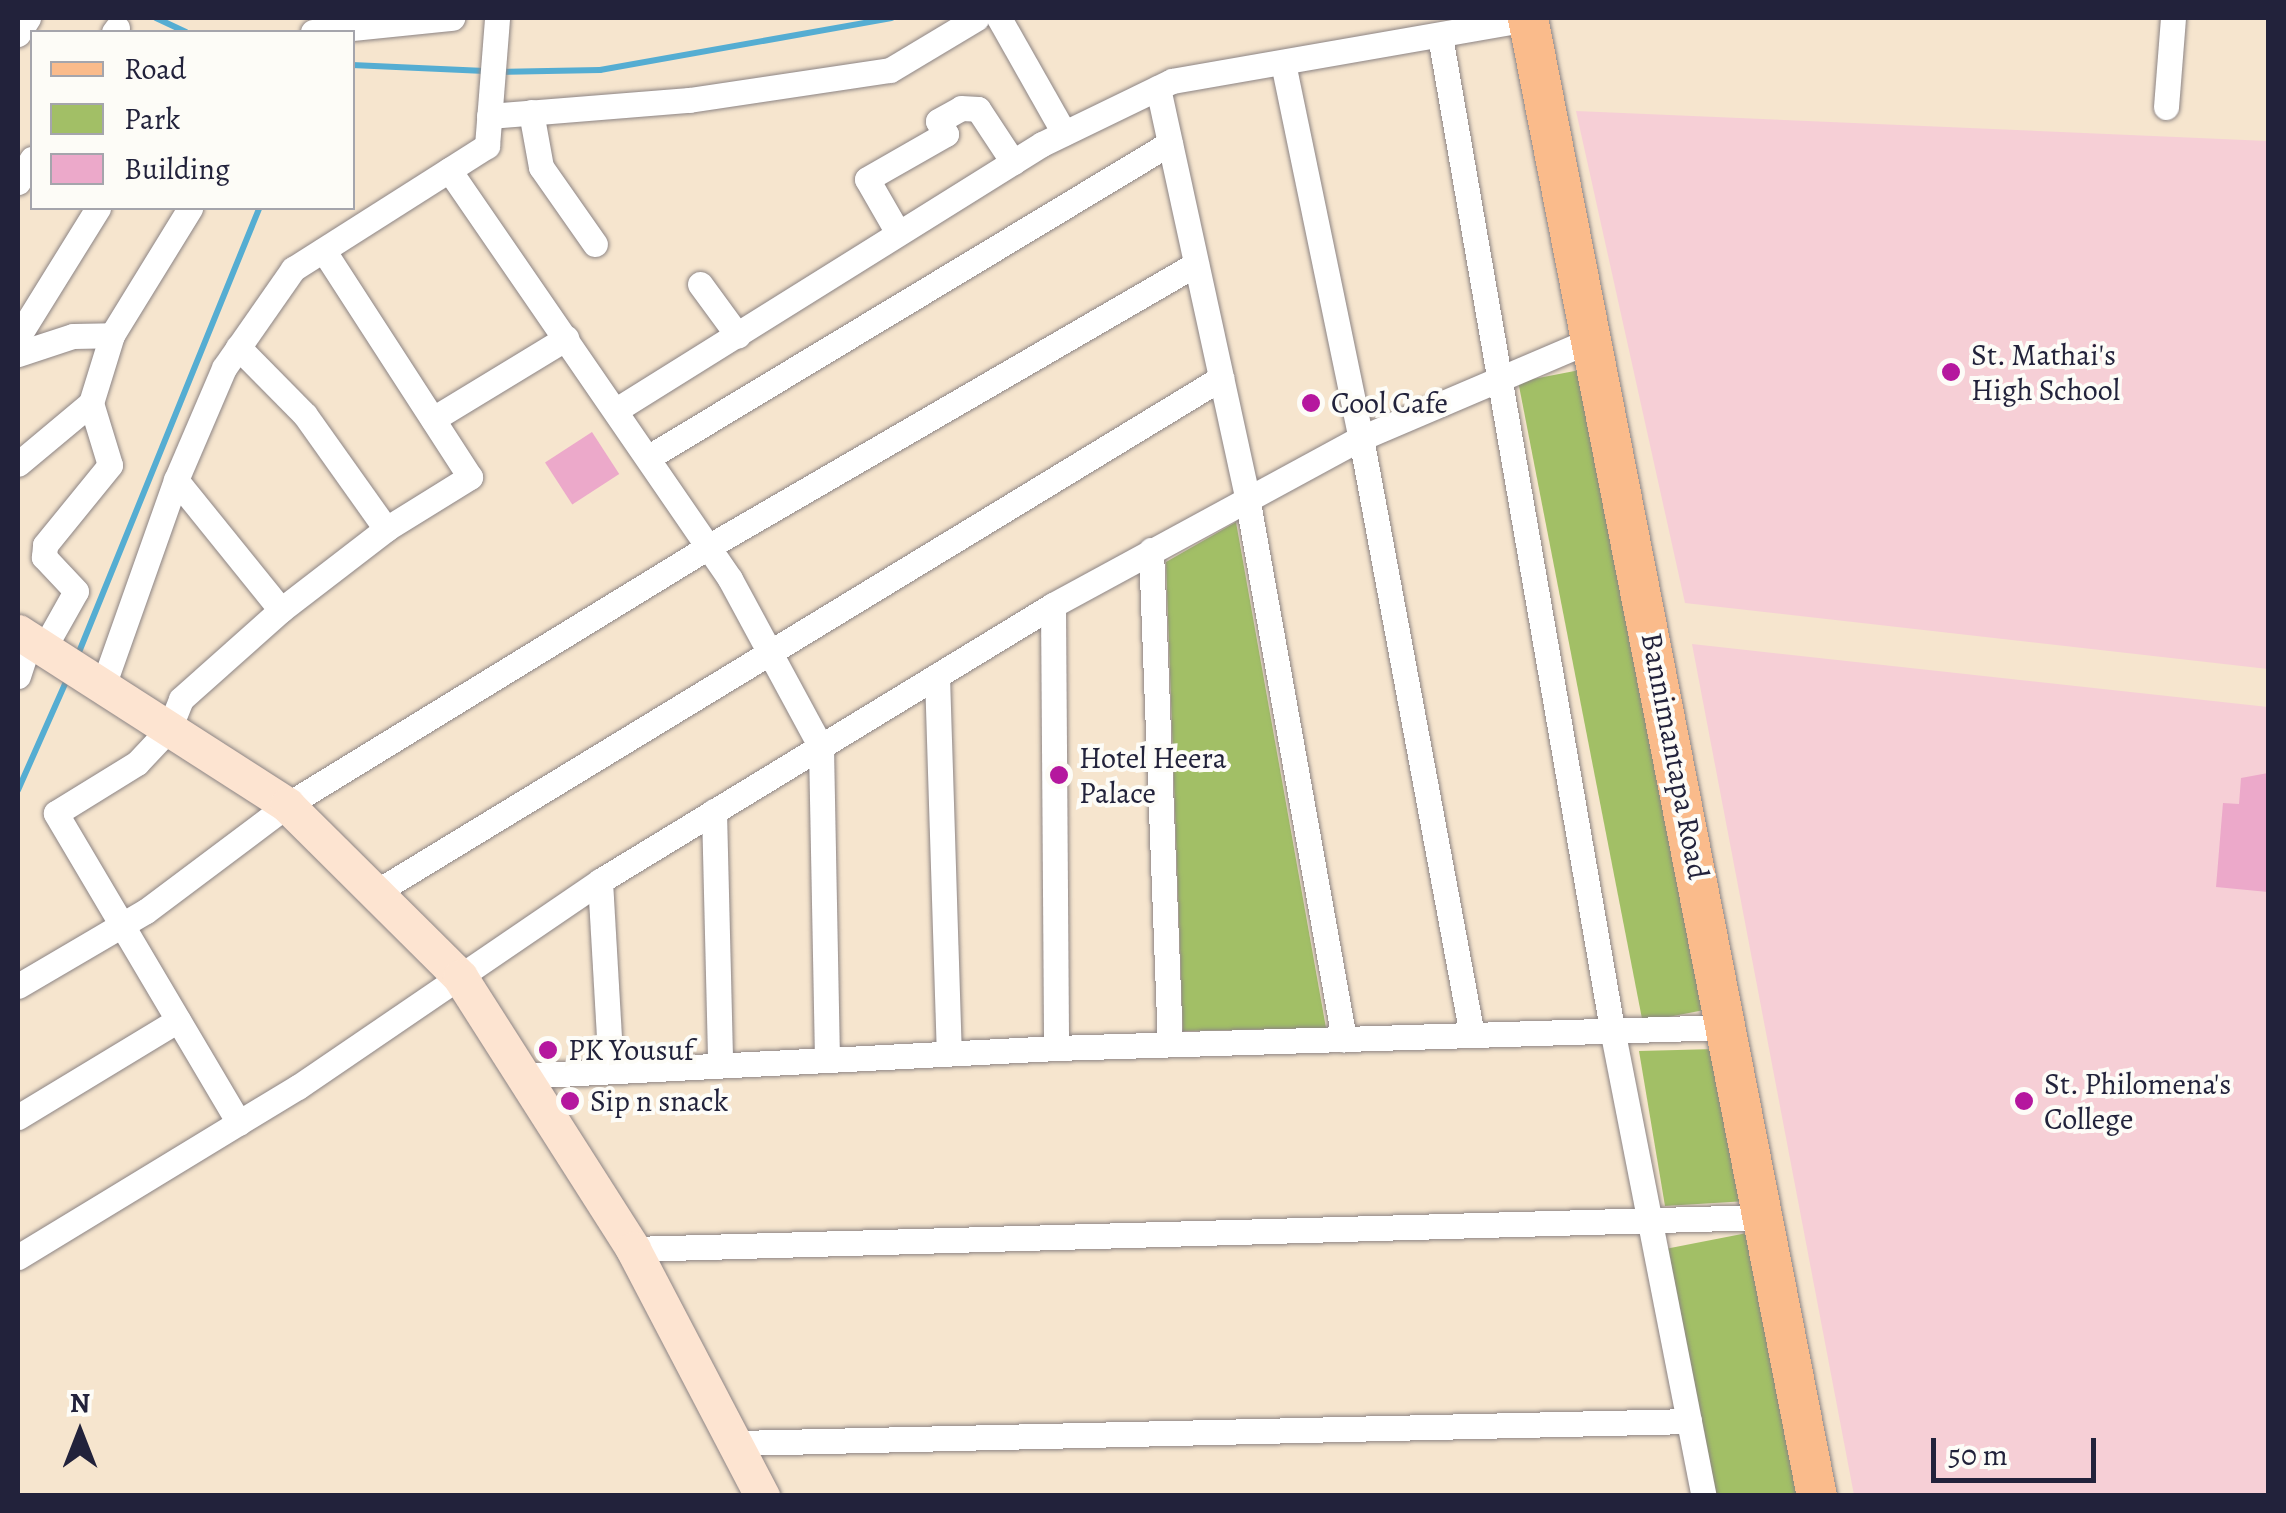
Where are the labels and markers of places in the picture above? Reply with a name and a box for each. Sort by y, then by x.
place label: St. Mathai's High School [1971,337,2120,408]
marker: St. Mathai's High School [1940,361,1962,383]
place label: Cool Cafe [1331,385,1448,421]
marker: Cool Cafe [1300,392,1322,414]
place label: Hotel Heera Palace [1079,740,1227,810]
marker: Hotel Heera Palace [1048,764,1070,786]
place label: PK Yousuf [568,1032,694,1068]
marker: PK Yousuf [537,1039,559,1061]
place label: St. Philomena's College [2044,1066,2232,1136]
place label: Sip n snack [590,1083,728,1119]
marker: Sip n snack [559,1090,581,1112]
marker: St. Philomena's College [2013,1090,2035,1112]

